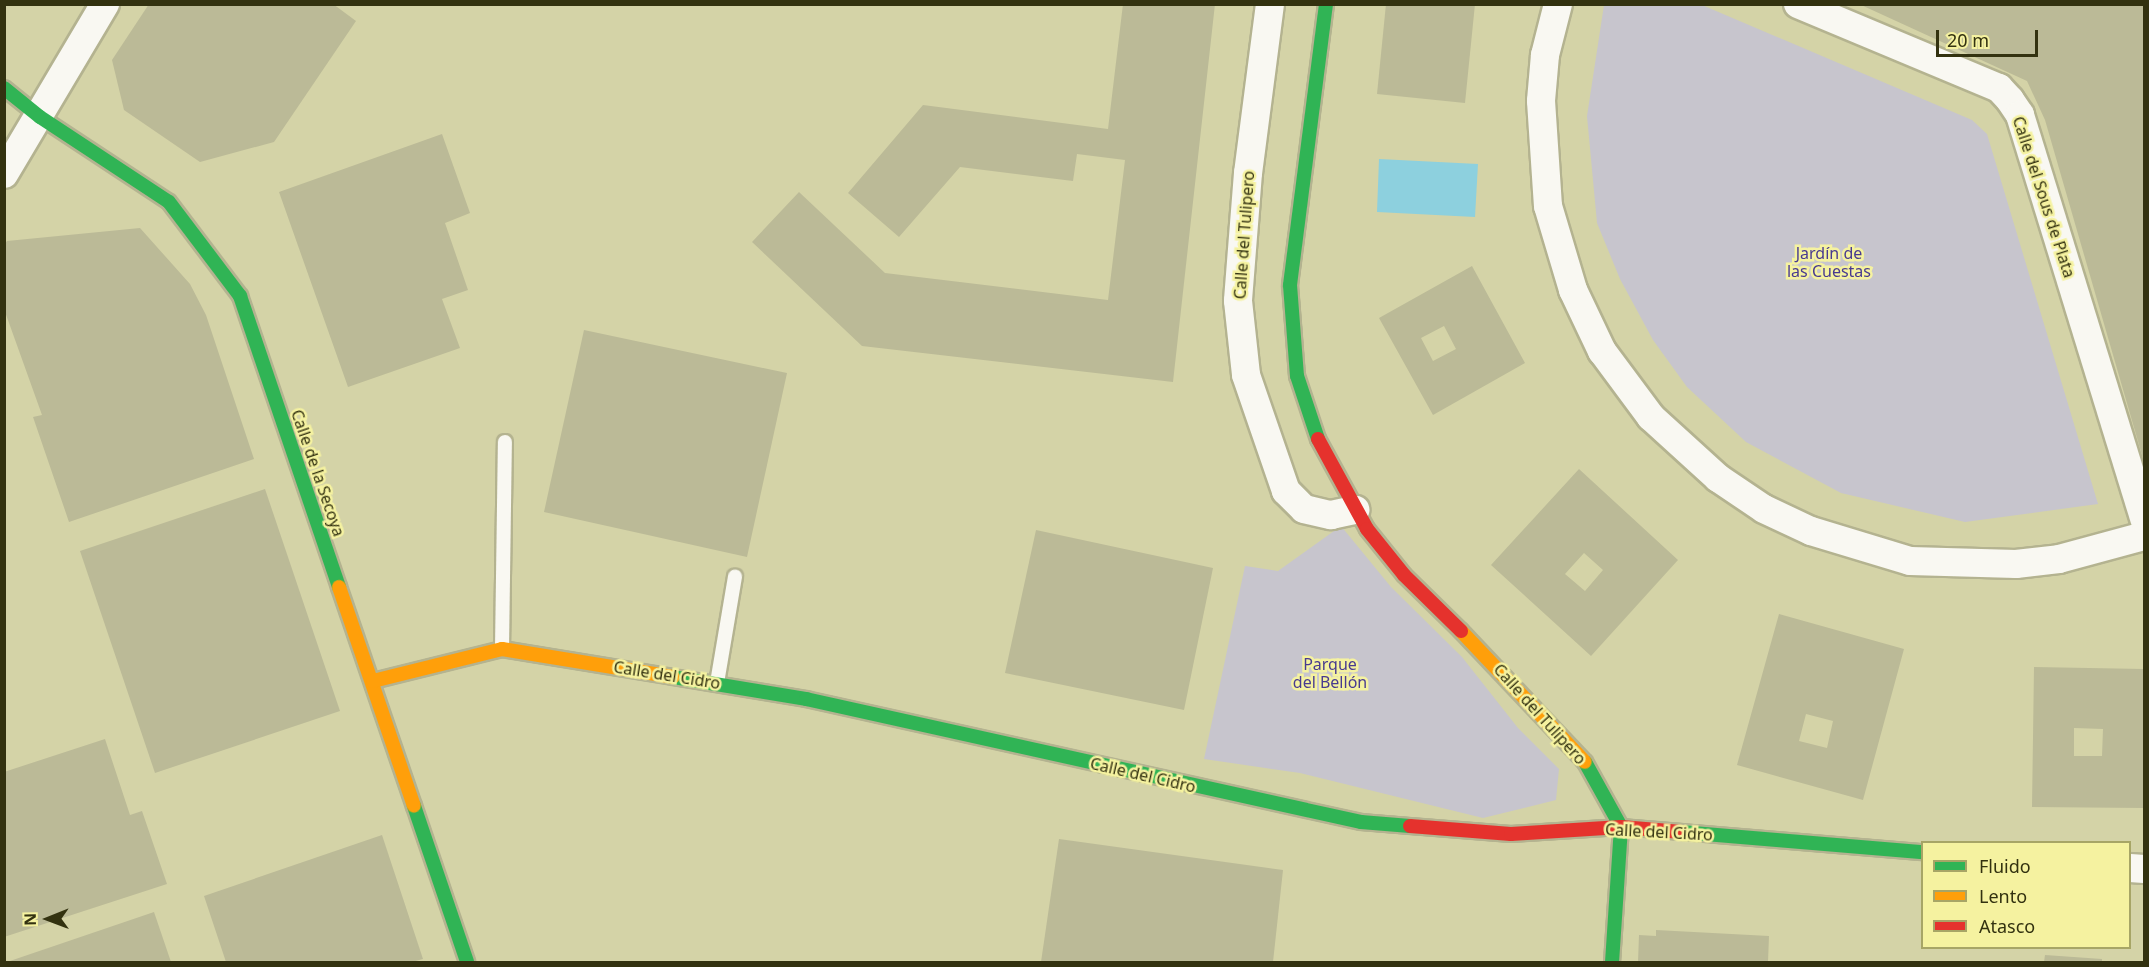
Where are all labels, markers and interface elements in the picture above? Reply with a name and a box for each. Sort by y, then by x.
scale bar [1939,18,2041,56]
text: 20 m [1947,28,1989,52]
street label: Calle del Sous de Plata [2009,114,2079,280]
street label: Calle del Tulipero [1230,170,1258,300]
park label: Jardín de las Cuestas [1787,243,1871,281]
street label: Calle de la Secoya [287,407,349,539]
park label: Parque del Bellón [1293,654,1367,692]
street label: Calle del Cidro [612,657,722,693]
street label: Calle del Tulipero [1490,660,1590,768]
street label: Calle del Cidro [1088,754,1198,796]
street label: Calle del Cidro [1605,820,1713,844]
legend [1921,841,2131,949]
text: Fluido [1979,854,2031,878]
text: Lento [1979,884,2027,908]
north arrow [18,889,78,949]
text: N [19,913,41,926]
text: Atasco [1979,914,2035,938]

